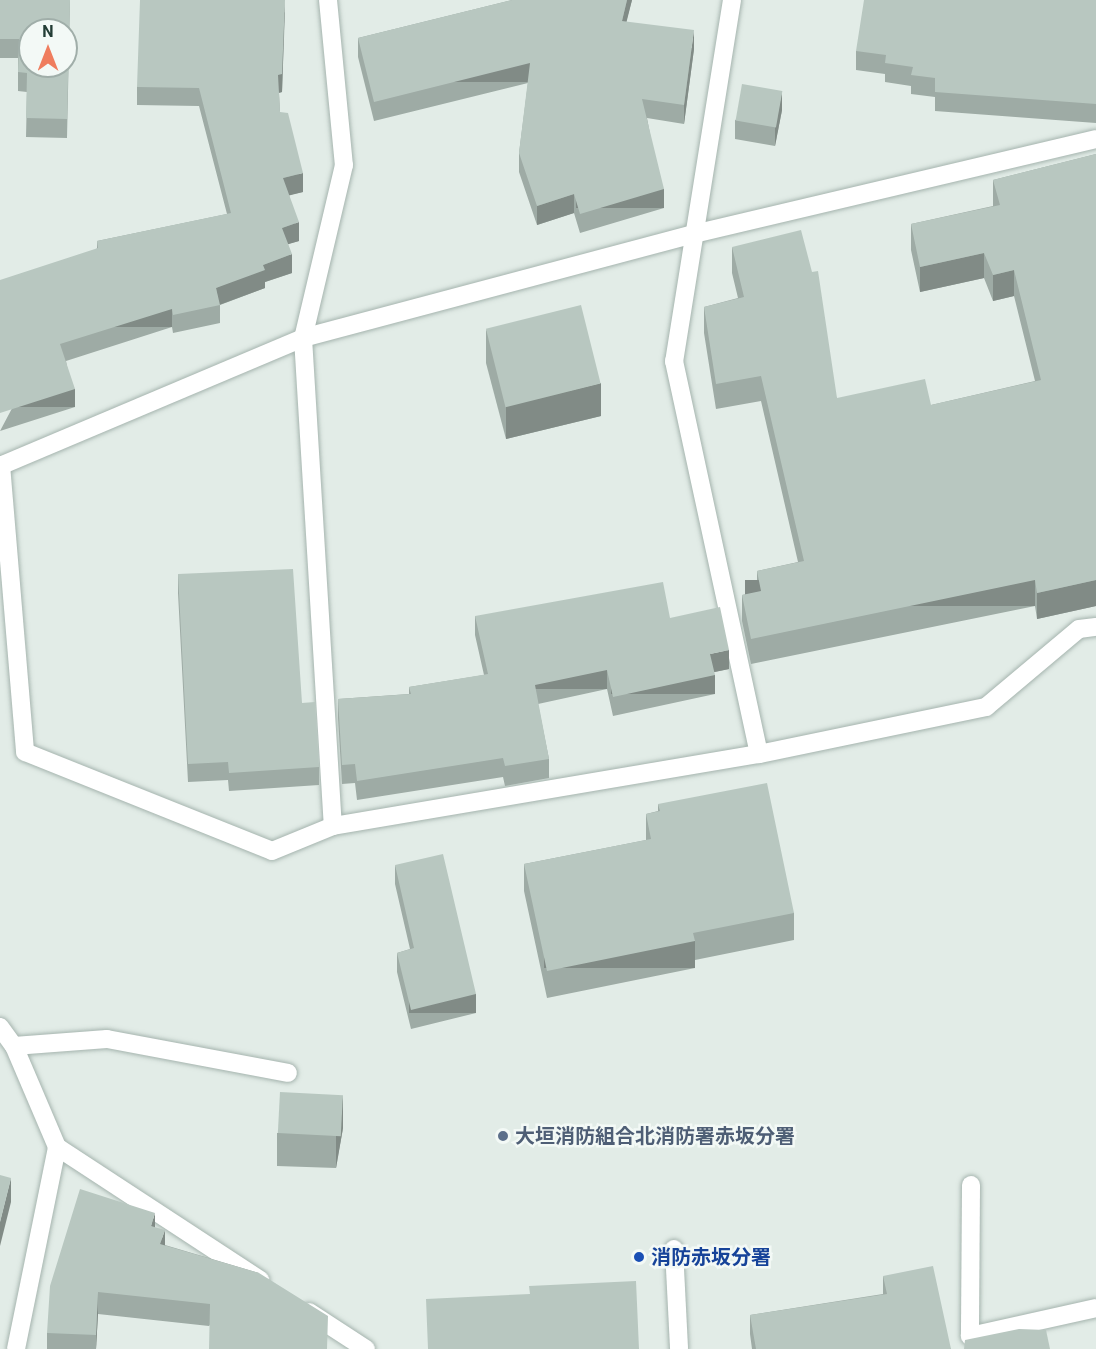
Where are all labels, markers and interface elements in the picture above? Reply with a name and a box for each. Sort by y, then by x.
north arrow [18,18,78,78]
text: N [42,22,54,41]
place label: 大垣消防組合北消防署赤坂分署 [515,1124,795,1148]
marker: 大垣消防組合北消防署赤坂分署 [496,1129,510,1143]
place label: 消防赤坂分署 [651,1245,771,1269]
marker: 消防赤坂分署 [632,1250,646,1264]

